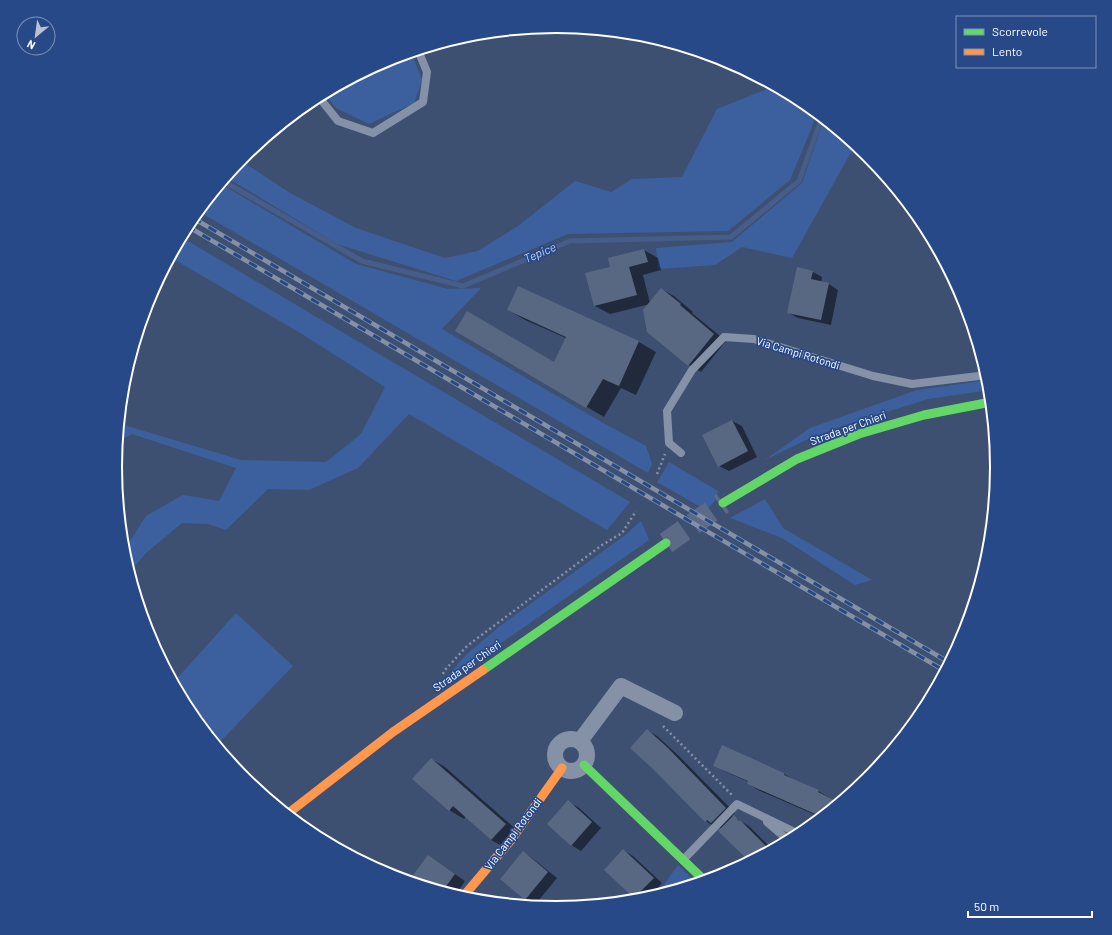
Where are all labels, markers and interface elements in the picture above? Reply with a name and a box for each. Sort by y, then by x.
north arrow [16,16,56,56]
legend [956,16,1096,68]
text: Scorrevole [992,24,1048,38]
text: N [25,38,37,53]
text: Lento [992,44,1022,58]
water label: Tepice [521,239,558,265]
street label: Via Campi Rotondi [755,334,842,371]
street label: Strada per Chieri [808,408,888,447]
street label: Strada per Chieri [430,637,503,694]
street label: Via Campi Rotondi [481,795,544,872]
scale bar [968,893,1092,919]
text: 50 m [974,899,999,913]

